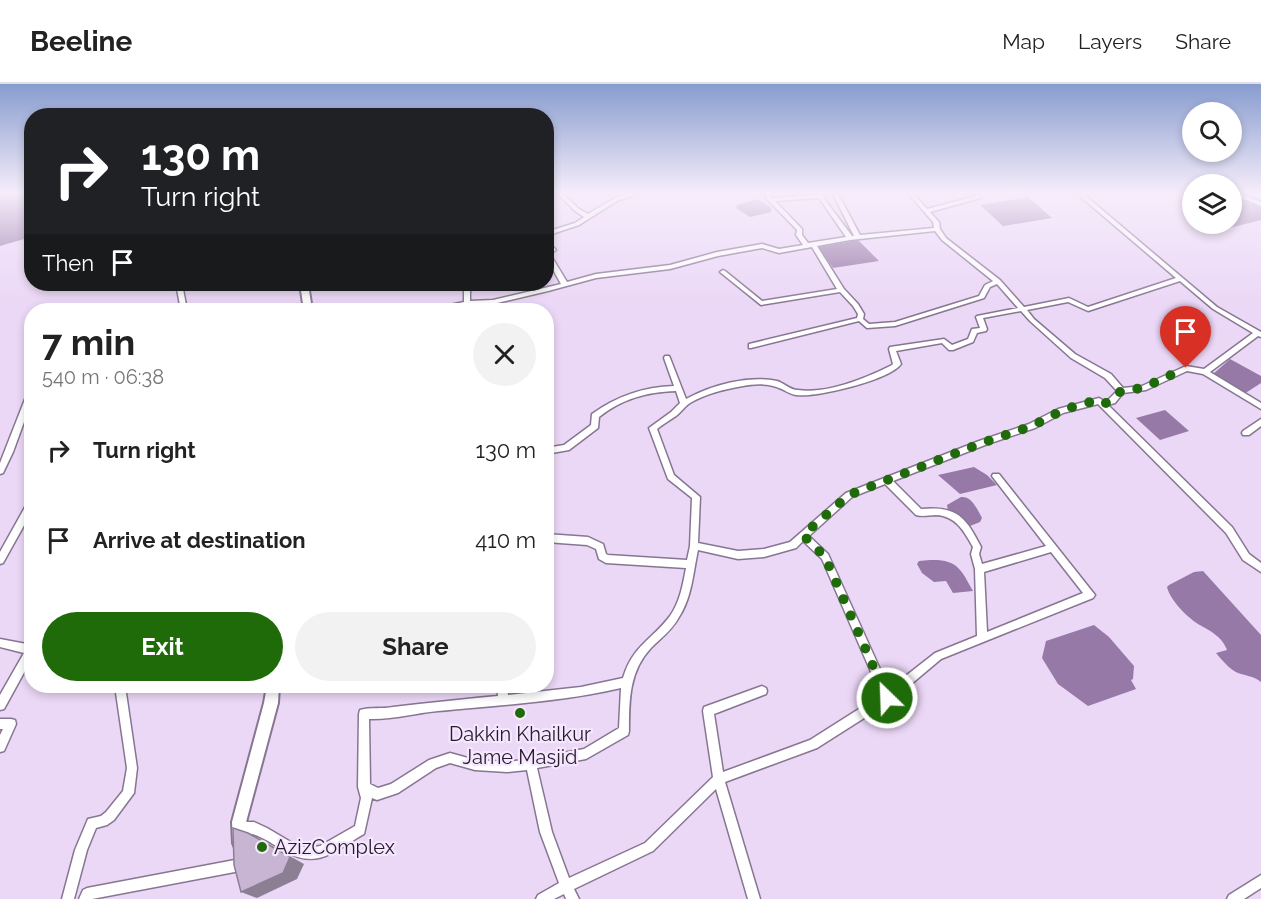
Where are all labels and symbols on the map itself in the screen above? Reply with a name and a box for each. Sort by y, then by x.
pin [1160,306,1211,368]
position arrow [855,666,919,730]
marker: Dakkin Khailkur Jame Masjid [513,706,527,720]
place label: Dakkin Khailkur Jame Masjid [449,722,591,769]
place label: AzizComplex [274,835,395,859]
marker: AzizComplex [255,840,269,854]

